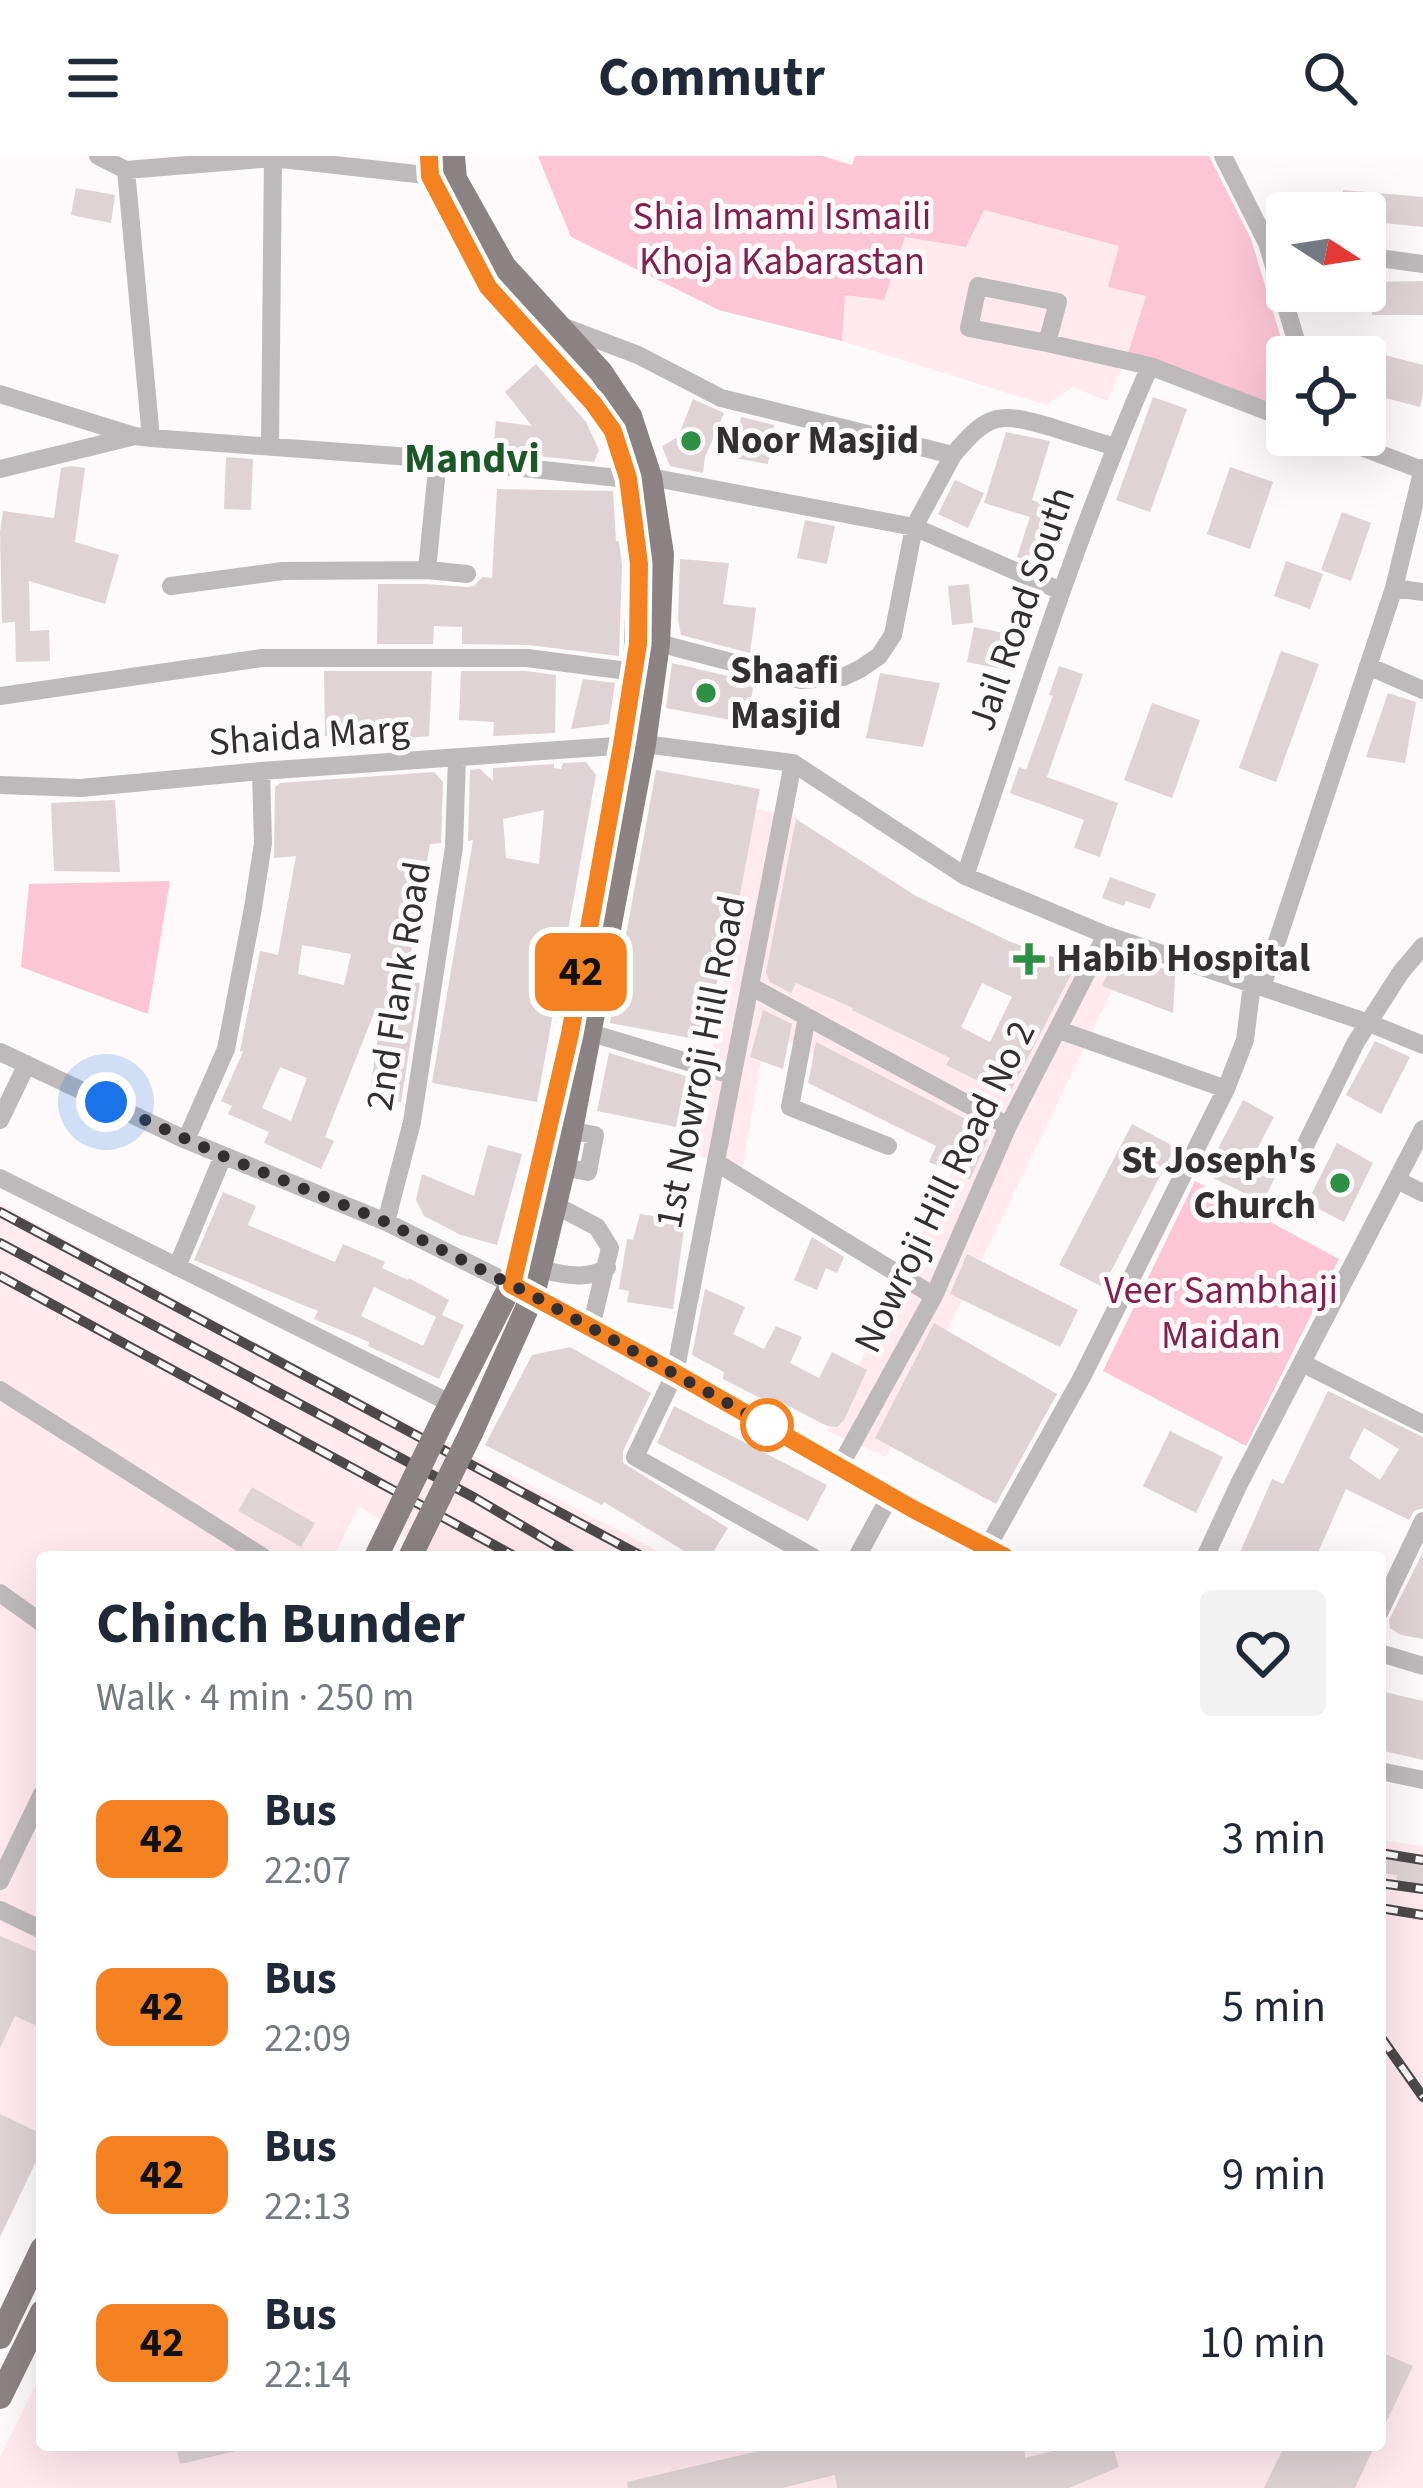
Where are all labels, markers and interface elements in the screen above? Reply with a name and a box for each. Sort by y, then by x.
text: Commutr [598,40,825,117]
icon: menu [60,45,126,111]
icon: search [1297,45,1363,111]
park label: Shia Imami Ismaili Khoja Kabarastan [633,189,931,290]
north arrow [1266,192,1386,312]
map controls [1266,192,1386,456]
button: locate [1266,336,1386,456]
place label: Noor Masjid [715,413,919,469]
marker: Noor Masjid [678,428,704,454]
district label: Mandvi [404,429,540,489]
street label: Jail Road South [954,479,1090,739]
place label: Shaafi Masjid [730,643,842,744]
marker: Shaafi Masjid [693,680,719,706]
street label: Shaida Marg [207,701,412,771]
street label: 2nd Flank Road [352,858,446,1114]
street label: 1st Nowroji Hill Road [641,891,761,1233]
place label: Habib Hospital [1056,931,1310,987]
line badge: 42 [527,933,635,1011]
text: 42 [559,942,603,1002]
marker: Habib Hospital [1013,943,1045,975]
street label: Nowroji Hill Road No 2 [840,1011,1050,1363]
your location [76,1072,136,1132]
place label: St Joseph's Church [1121,1133,1316,1234]
marker: St Joseph's Church [1327,1170,1353,1196]
park label: Veer Sambhaji Maidan [1104,1263,1338,1364]
unlabelled marker [742,1400,792,1450]
text: Chinch Bunder [96,1584,465,1665]
button: heart [1200,1590,1326,1716]
text: Walk · 4 min · 250 m [96,1670,414,1726]
text: Bus [264,1779,337,1843]
text: 3 min [1222,1807,1326,1871]
text: 42 [140,1809,184,1869]
text: 22:07 [264,1843,351,1899]
text: Bus [264,1947,337,2011]
text: 5 min [1222,1975,1326,2039]
text: 42 [140,1977,184,2037]
text: 22:09 [264,2011,351,2067]
text: Bus [264,2115,337,2179]
text: 9 min [1222,2143,1326,2207]
text: 42 [140,2145,184,2205]
text: 22:13 [264,2179,351,2235]
text: Bus [264,2283,337,2347]
text: 10 min [1199,2311,1326,2375]
text: 42 [140,2313,184,2373]
text: 22:14 [264,2347,351,2403]

